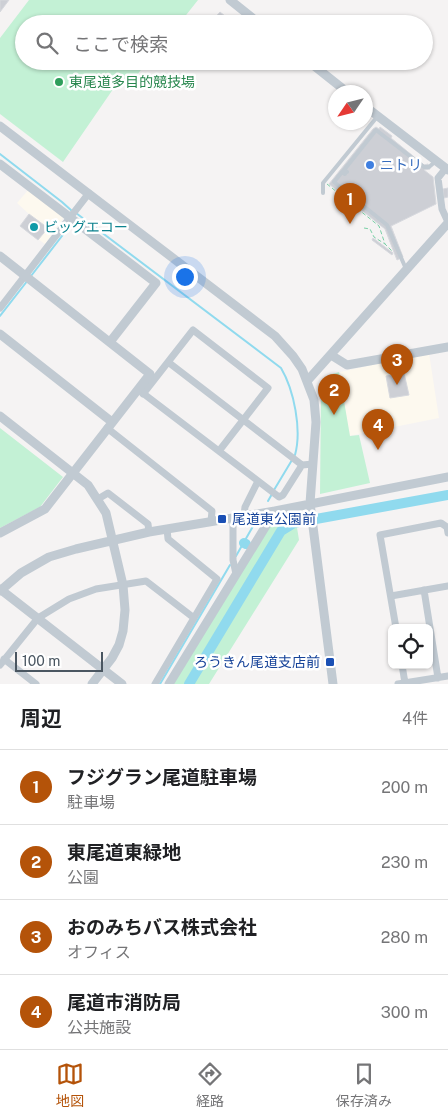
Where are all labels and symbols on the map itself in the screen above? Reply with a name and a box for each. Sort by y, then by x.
place label: 東尾道多目的競技場 [69,74,195,90]
marker: 東尾道多目的競技場 [53,76,65,88]
north arrow [328,85,373,130]
place label: ニトリ [380,157,422,173]
marker: ニトリ [364,159,376,171]
pin: 1 [334,183,366,224]
place label: ビッグエコー [44,219,128,235]
marker: ビッグエコー [28,221,40,233]
your location [172,264,198,290]
pin: 3 [381,344,413,385]
pin: 2 [318,374,350,415]
pin: 4 [362,409,394,450]
place label: 尾道東公園前 [232,511,316,527]
marker: 尾道東公園前 [216,513,228,525]
scale bar [15,649,102,672]
place label: ろうきん尾道支店前 [194,654,320,670]
marker: ろうきん尾道支店前 [324,656,336,668]

